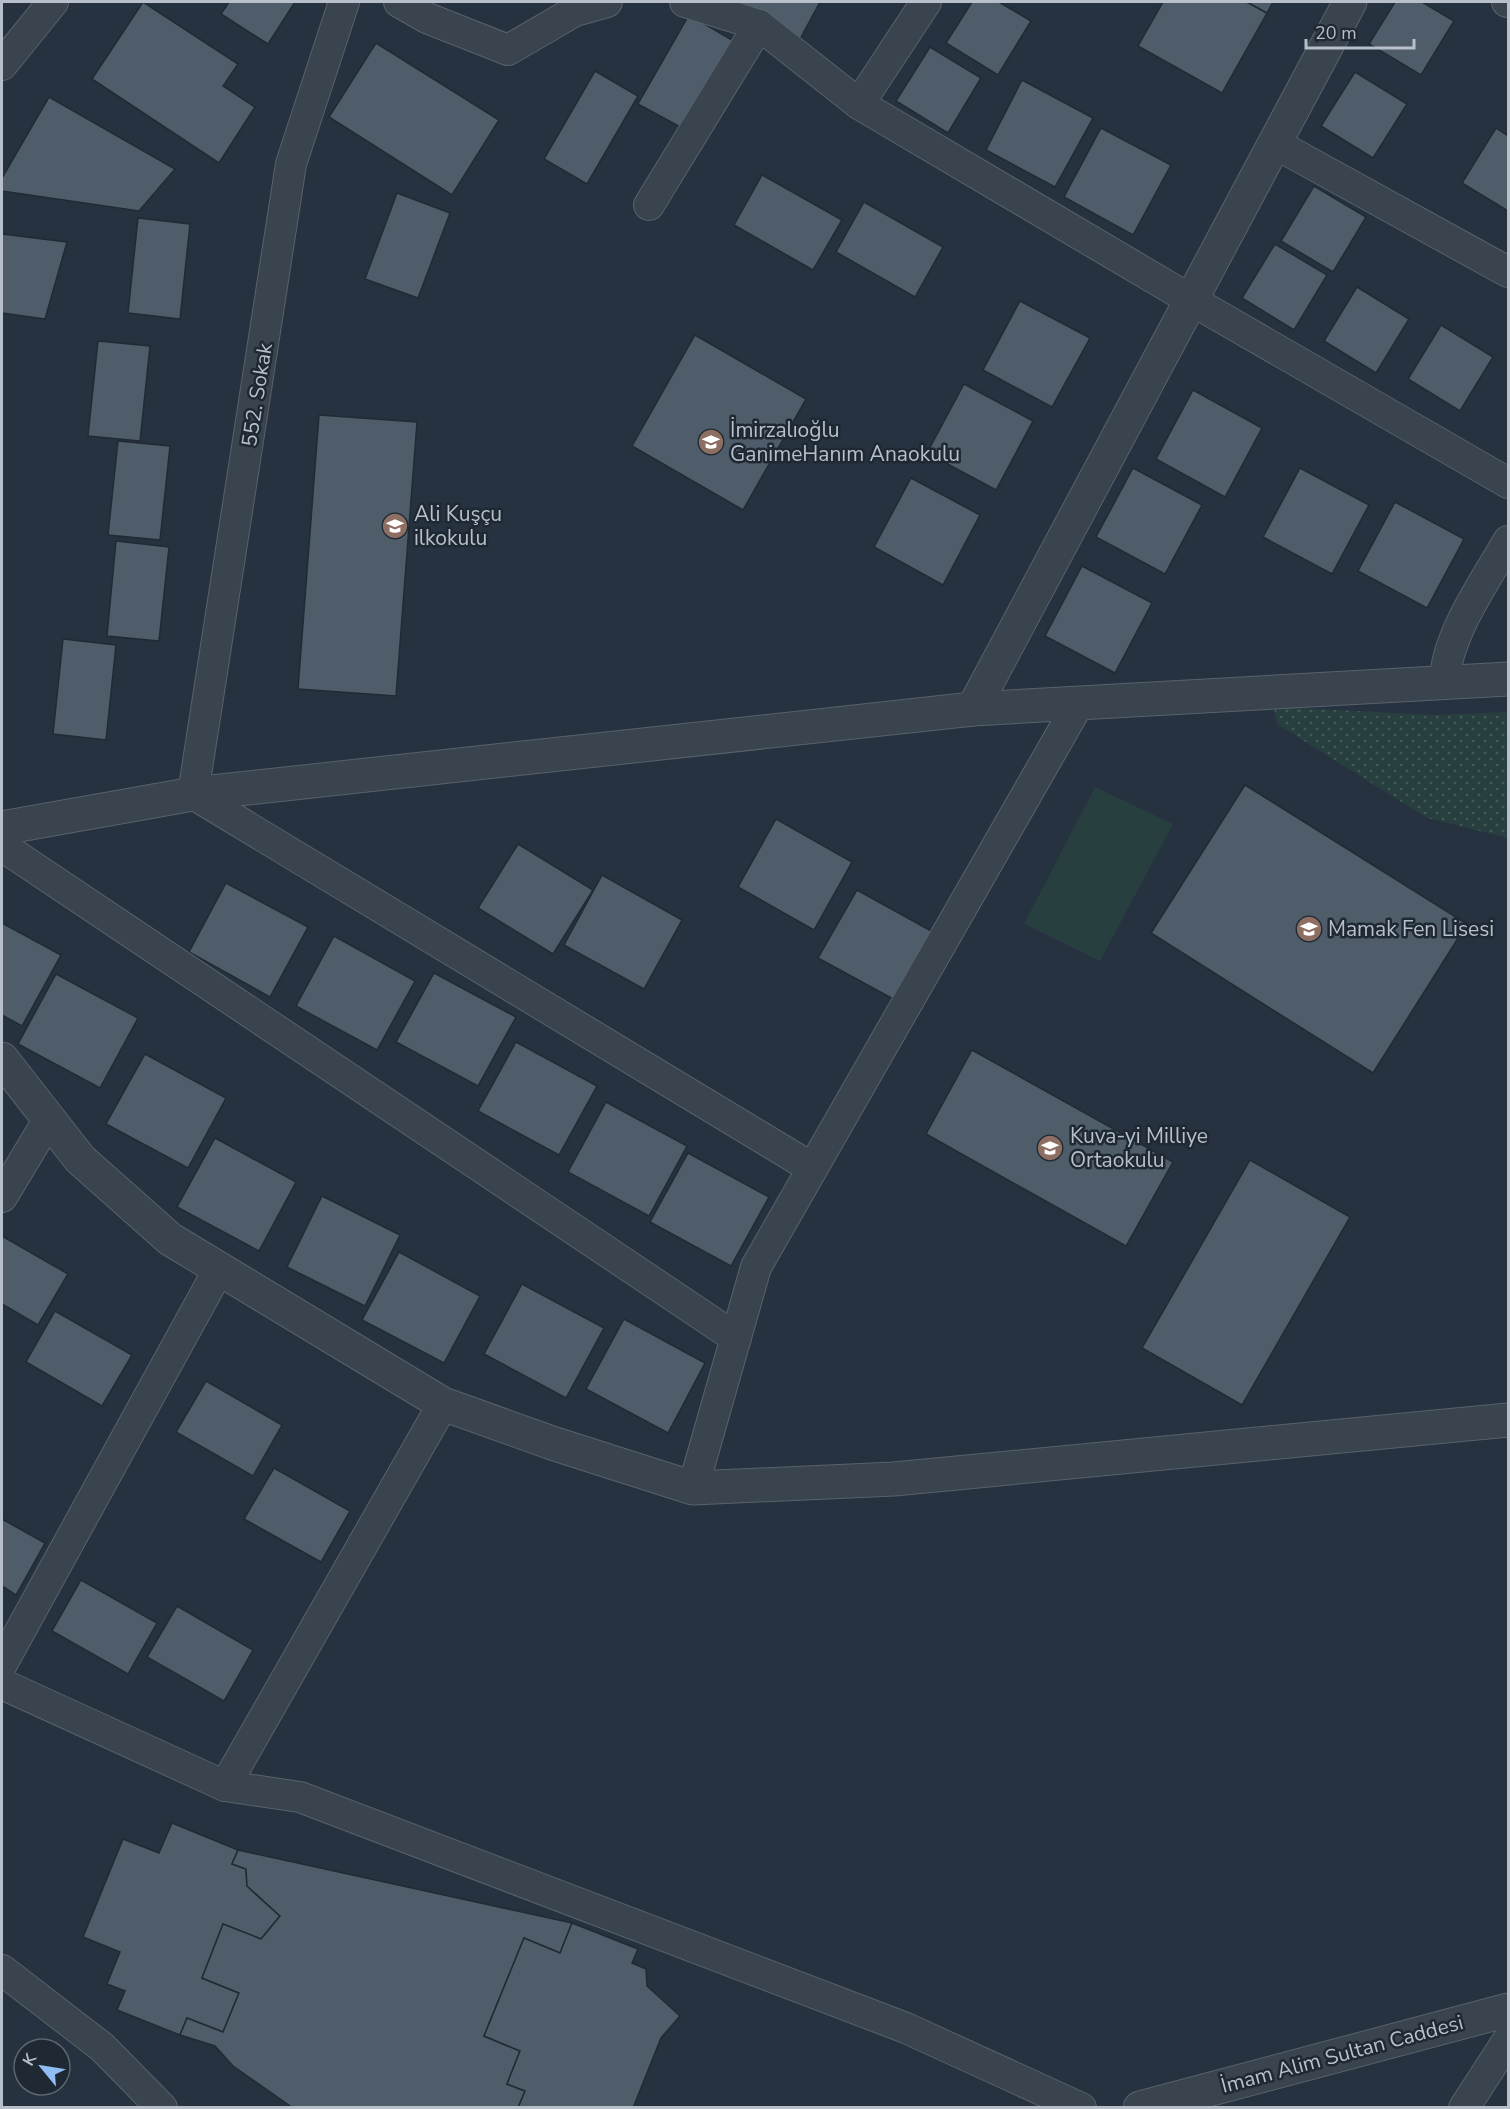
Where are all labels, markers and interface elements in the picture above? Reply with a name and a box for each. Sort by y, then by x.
scale bar [1306,12,1414,50]
text: 20 m [1315,21,1357,45]
street label: 552. Sokak [235,341,279,449]
place label: İmirzalıoğlu GanimeHanım Anaokulu [730,416,960,468]
school or university icon: İmirzalıoğlu GanimeHanım Anaokulu [696,427,726,457]
place label: Ali Kuşçu ilkokulu [414,500,502,552]
school or university icon: Ali Kuşçu ilkokulu [380,511,410,541]
school or university icon: Mamak Fen Lisesi [1294,914,1324,944]
place label: Mamak Fen Lisesi [1328,915,1494,943]
place label: Kuva-yi Milliye Ortaokulu [1070,1122,1208,1174]
school or university icon: Kuva-yi Milliye Ortaokulu [1035,1133,1065,1163]
street label: İmam Alim Sultan Caddesi [1218,2008,1466,2100]
north arrow [12,2037,72,2097]
text: K [18,2049,43,2070]

